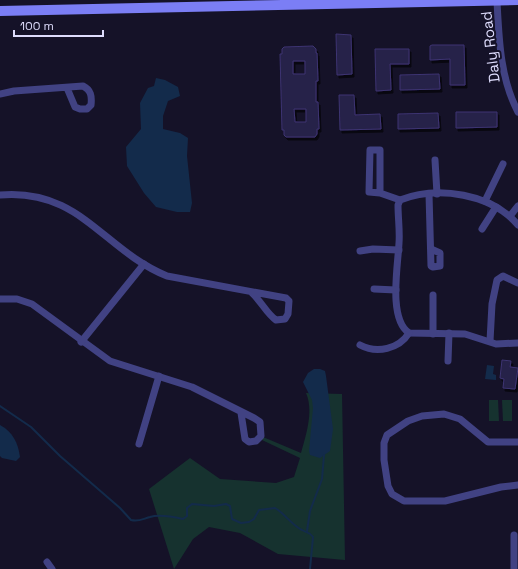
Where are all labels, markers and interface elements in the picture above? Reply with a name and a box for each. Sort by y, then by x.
street label: Daly Road [476,10,504,84]
scale bar [14,12,103,38]
text: 100 m [20,18,54,34]

